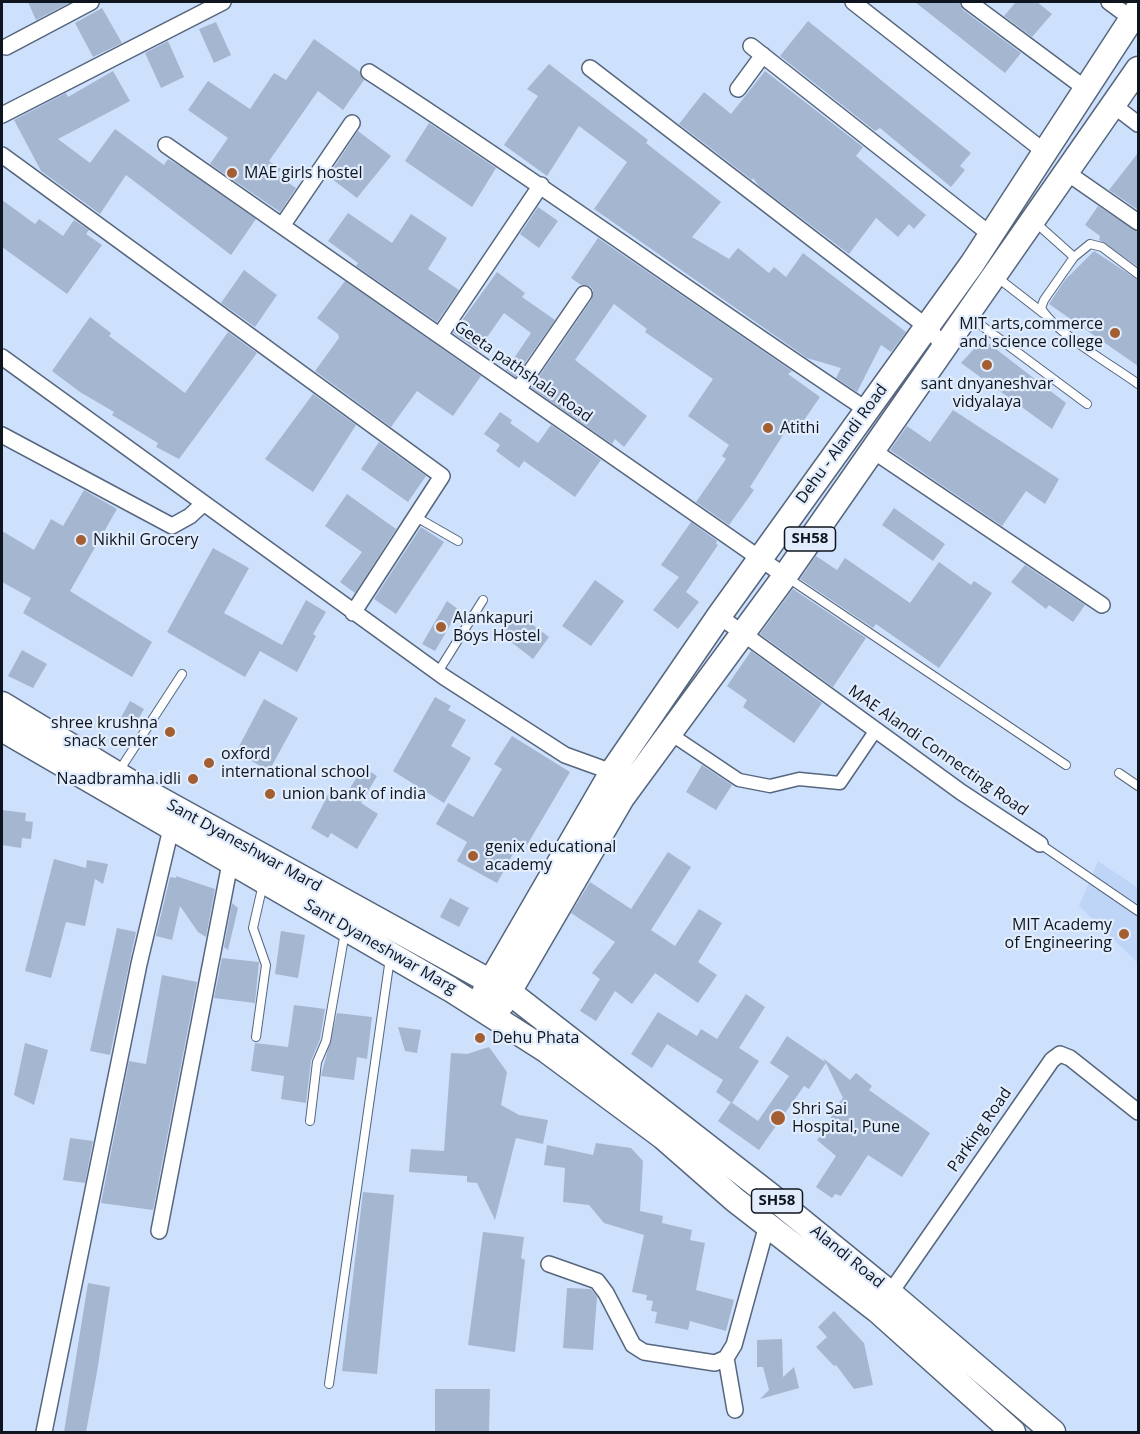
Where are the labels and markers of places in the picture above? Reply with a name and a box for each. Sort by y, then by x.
place label: MAE girls hostel [244,163,362,183]
marker: MAE girls hostel [225,166,239,180]
place label: MIT arts,commerce and science college [959,314,1103,352]
marker: MIT arts,commerce and science college [1108,326,1122,340]
marker: sant dnyaneshvar vidyalaya [980,358,994,372]
place label: sant dnyaneshvar vidyalaya [921,374,1053,412]
place label: Atithi [780,418,819,438]
marker: Atithi [761,421,775,435]
place label: Nikhil Grocery [93,530,199,550]
marker: Nikhil Grocery [74,533,88,547]
place label: Alankapuri Boys Hostel [453,608,541,646]
marker: Alankapuri Boys Hostel [434,620,448,634]
place label: shree krushna snack center [51,713,158,751]
marker: shree krushna snack center [163,725,177,739]
place label: oxford international school [221,744,369,782]
marker: oxford international school [202,756,216,770]
place label: Naadbramha idli [57,769,181,789]
marker: Naadbramha idli [186,772,200,786]
place label: union bank of india [282,784,426,804]
marker: union bank of india [263,787,277,801]
place label: genix educational academy [485,837,616,875]
marker: genix educational academy [466,849,480,863]
place label: MIT Academy of Engineering [1005,915,1112,953]
marker: MIT Academy of Engineering [1117,927,1131,941]
place label: Dehu Phata [492,1028,579,1048]
marker: Dehu Phata [473,1031,487,1045]
place label: Shri Sai Hospital, Pune [792,1099,900,1137]
marker: Shri Sai Hospital, Pune [769,1109,787,1127]

